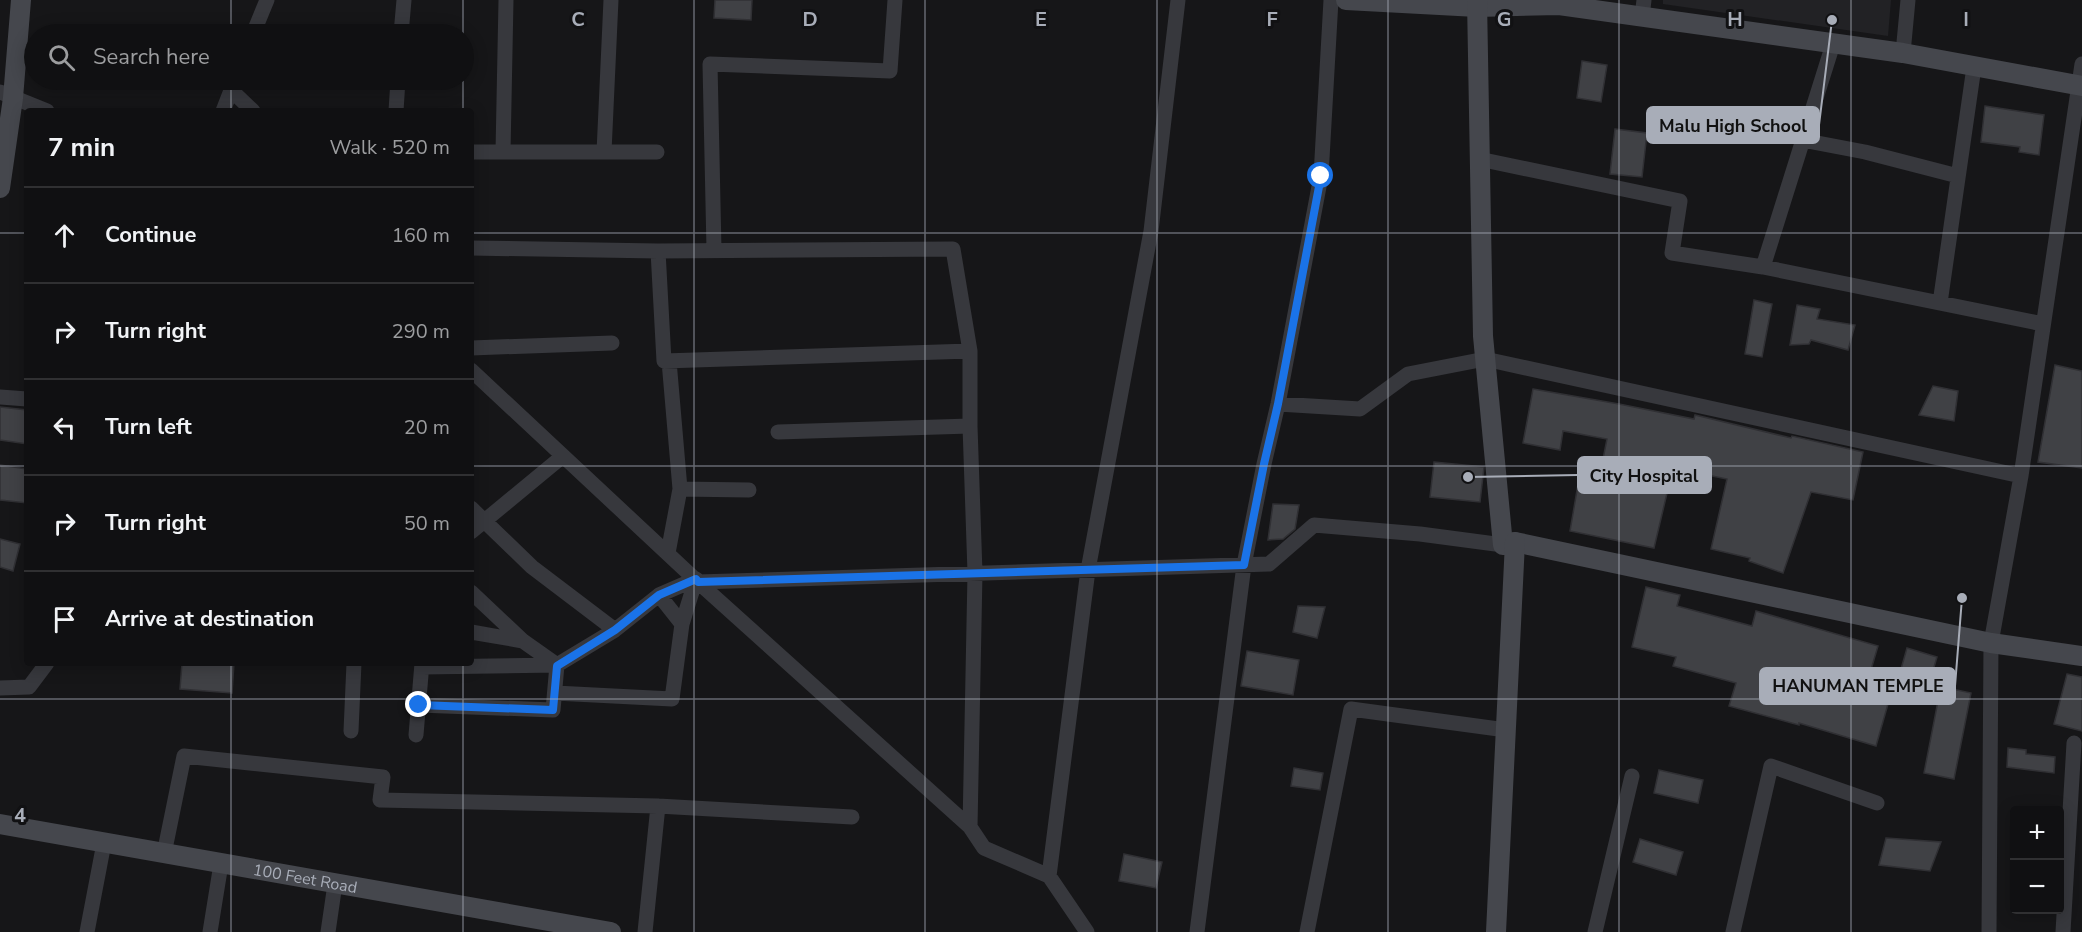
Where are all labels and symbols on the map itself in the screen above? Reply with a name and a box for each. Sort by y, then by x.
text: C [571,6,585,33]
text: D [802,6,818,33]
text: E [1035,6,1047,33]
text: F [1266,6,1278,33]
text: G [1497,6,1511,33]
text: H [1727,6,1743,33]
text: I [1963,6,1969,33]
callout: Malu High School [1647,107,1819,143]
text: Malu High School [1659,114,1807,138]
route start [1307,162,1333,188]
callout: City Hospital [1578,457,1711,493]
text: City Hospital [1589,464,1699,488]
callout: HANUMAN TEMPLE [1760,668,1955,704]
text: HANUMAN TEMPLE [1772,674,1944,698]
route end [405,691,431,717]
text: 4 [14,802,26,829]
street label: 100 Feet Road [251,859,359,899]

